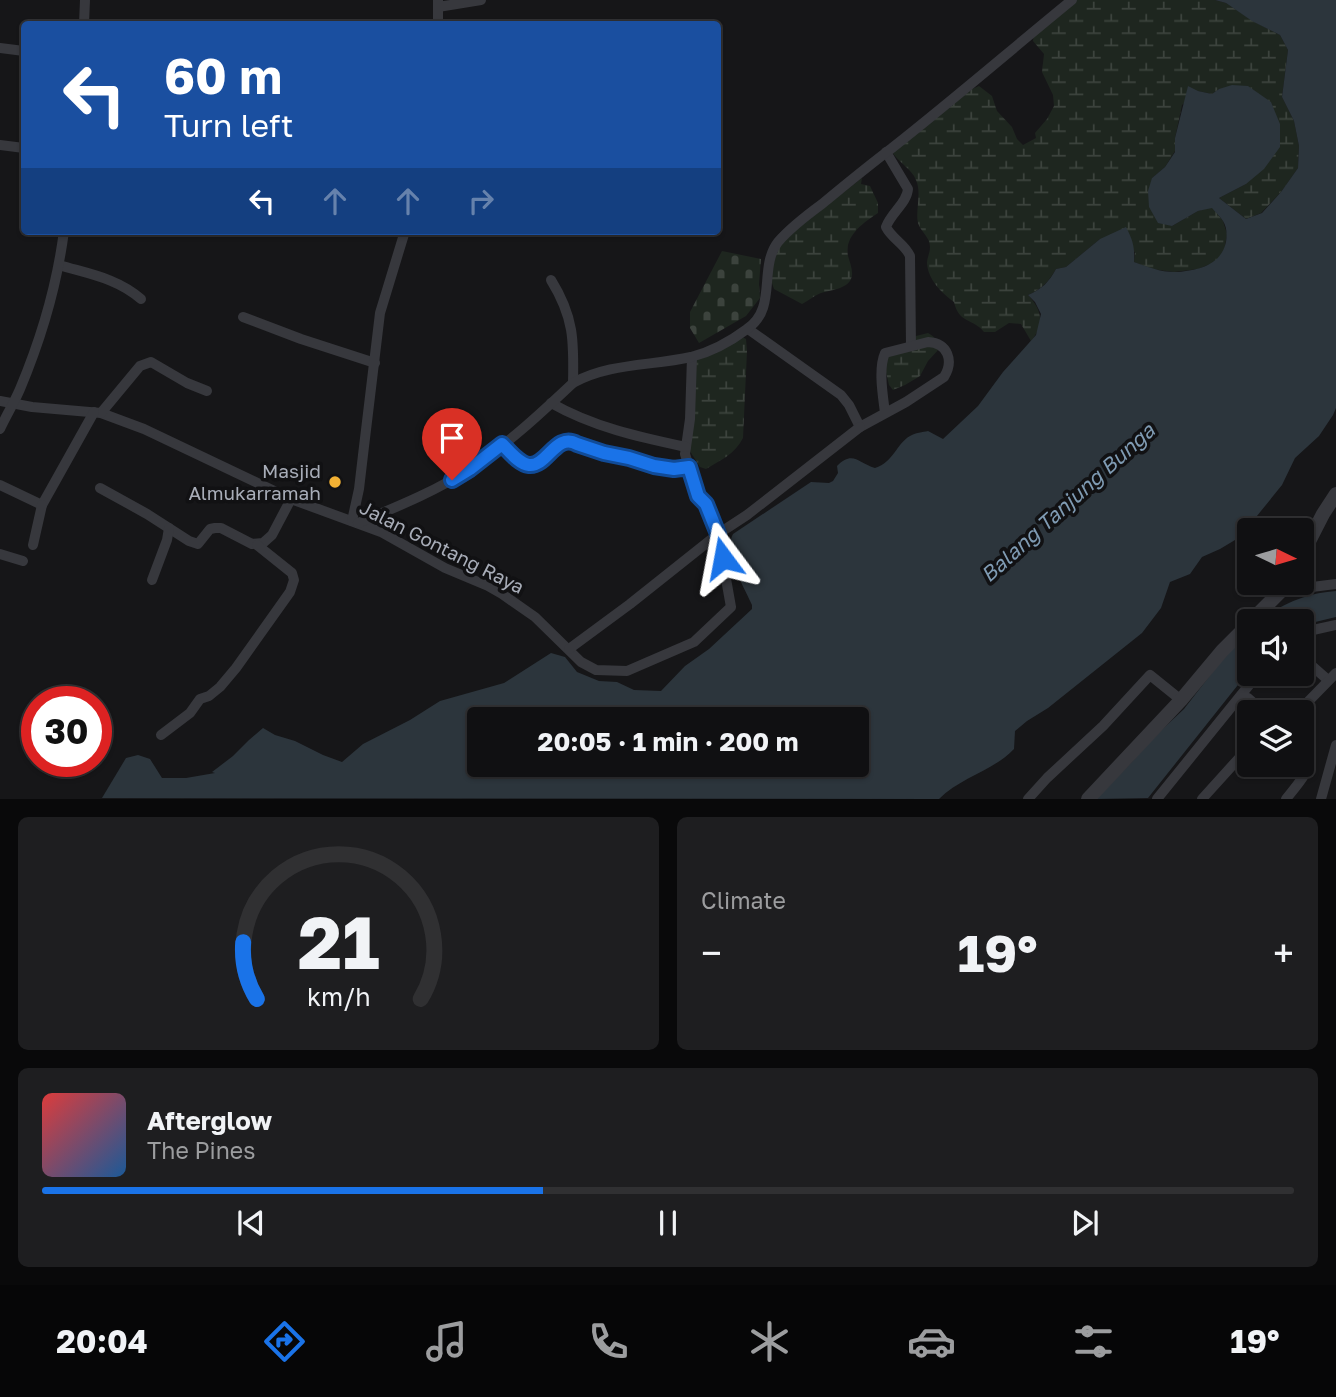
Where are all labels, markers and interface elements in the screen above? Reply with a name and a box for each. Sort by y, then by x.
text: 60 m [164,46,282,105]
icon: left [49,49,140,140]
text: Turn left [164,106,293,144]
icon: left [243,182,281,220]
icon: ahead [316,182,354,220]
icon: ahead [389,182,427,220]
icon: right [462,182,500,220]
pin [422,408,482,480]
water label: Balang Tanjung Bunga [975,416,1161,587]
icon: arrive [433,419,471,457]
place label: Masjid Almukarramah [188,459,321,504]
marker: Masjid Almukarramah [327,474,343,490]
street label: Jalan Gontang Raya [356,495,528,598]
north arrow [1237,518,1314,595]
map controls [1237,518,1314,777]
position arrow [686,521,760,595]
button: sound [1237,609,1314,686]
speed limit sign: 30 [21,686,112,777]
button: layers [1237,700,1314,777]
text: 20:05 · 1 min · 200 m [538,726,798,757]
text: Climate [701,886,786,914]
text: 21 [298,899,379,986]
text: 19° [957,921,1038,983]
text: − [701,930,722,975]
text: + [1273,930,1294,975]
text: km/h [307,981,370,1012]
text: Afterglow [147,1105,272,1136]
text: The Pines [147,1136,255,1164]
icon: previous [232,1204,270,1242]
icon: pause [649,1204,687,1242]
icon: next [1066,1204,1104,1242]
icon: directions [260,1317,309,1366]
icon: music [422,1317,471,1366]
icon: phone [584,1317,633,1366]
icon: climate [745,1317,794,1366]
icon: car [907,1317,956,1366]
icon: filters [1069,1317,1118,1366]
text: 20:04 [56,1322,148,1360]
text: 19° [1230,1322,1280,1360]

